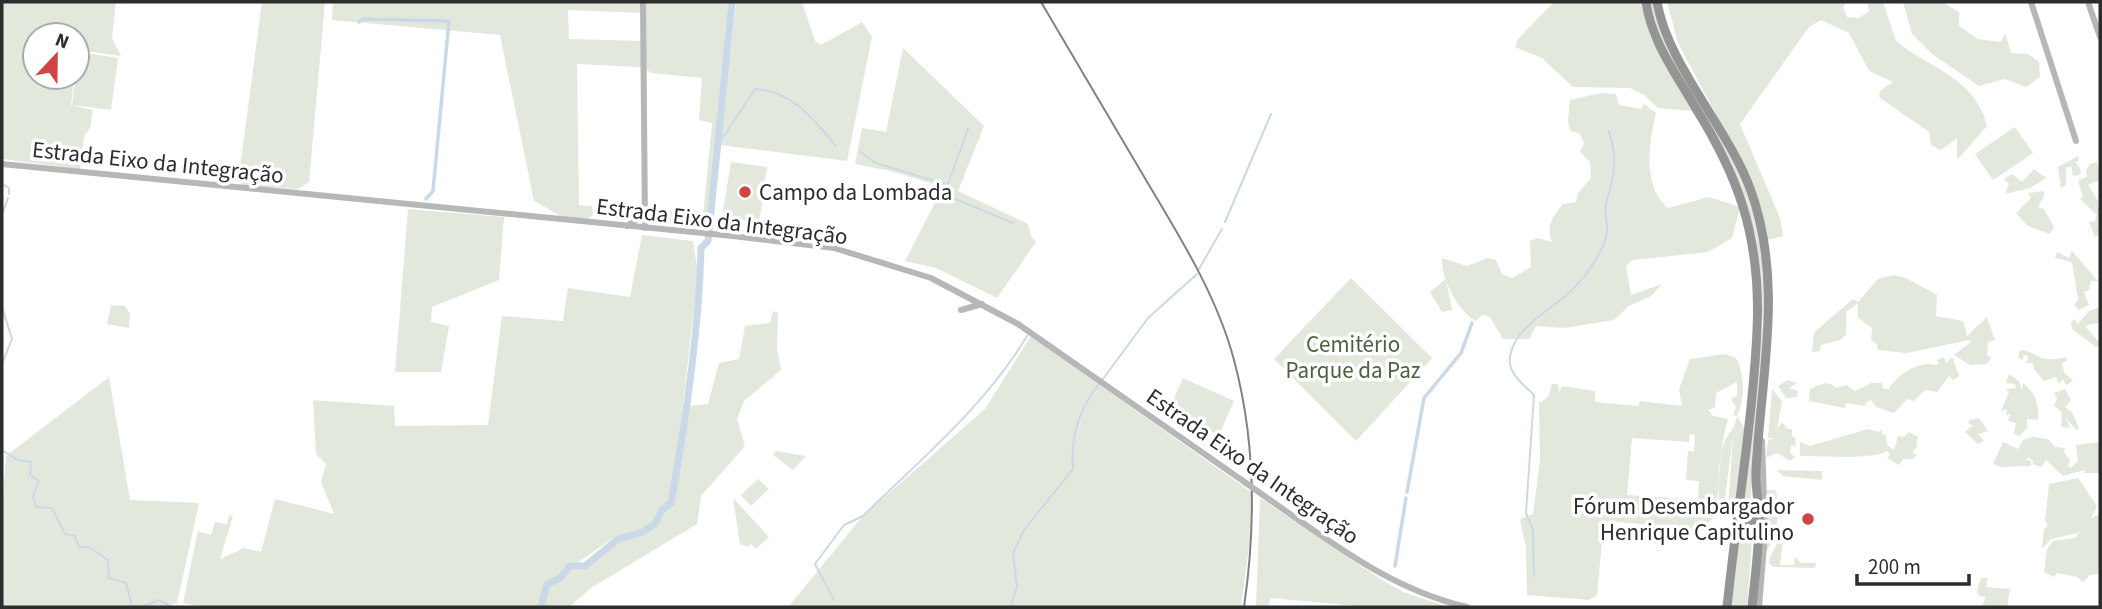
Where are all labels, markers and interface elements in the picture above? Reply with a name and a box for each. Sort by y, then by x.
north arrow [21,21,91,91]
text: N [51,27,73,57]
street label: Estrada Eixo da Integração [30,133,285,192]
place label: Campo da Lombada [759,176,952,209]
marker: Campo da Lombada [737,184,753,200]
street label: Estrada Eixo da Integração [594,190,849,253]
park label: Cemitério Parque da Paz [1285,328,1421,387]
street label: Estrada Eixo da Integração [1140,380,1366,552]
place label: Fórum Desembargador Henrique Capitulino [1573,490,1795,549]
marker: Fórum Desembargador Henrique Capitulino [1800,511,1816,527]
scale bar [1857,542,1969,586]
text: 200 m [1868,552,1921,582]

